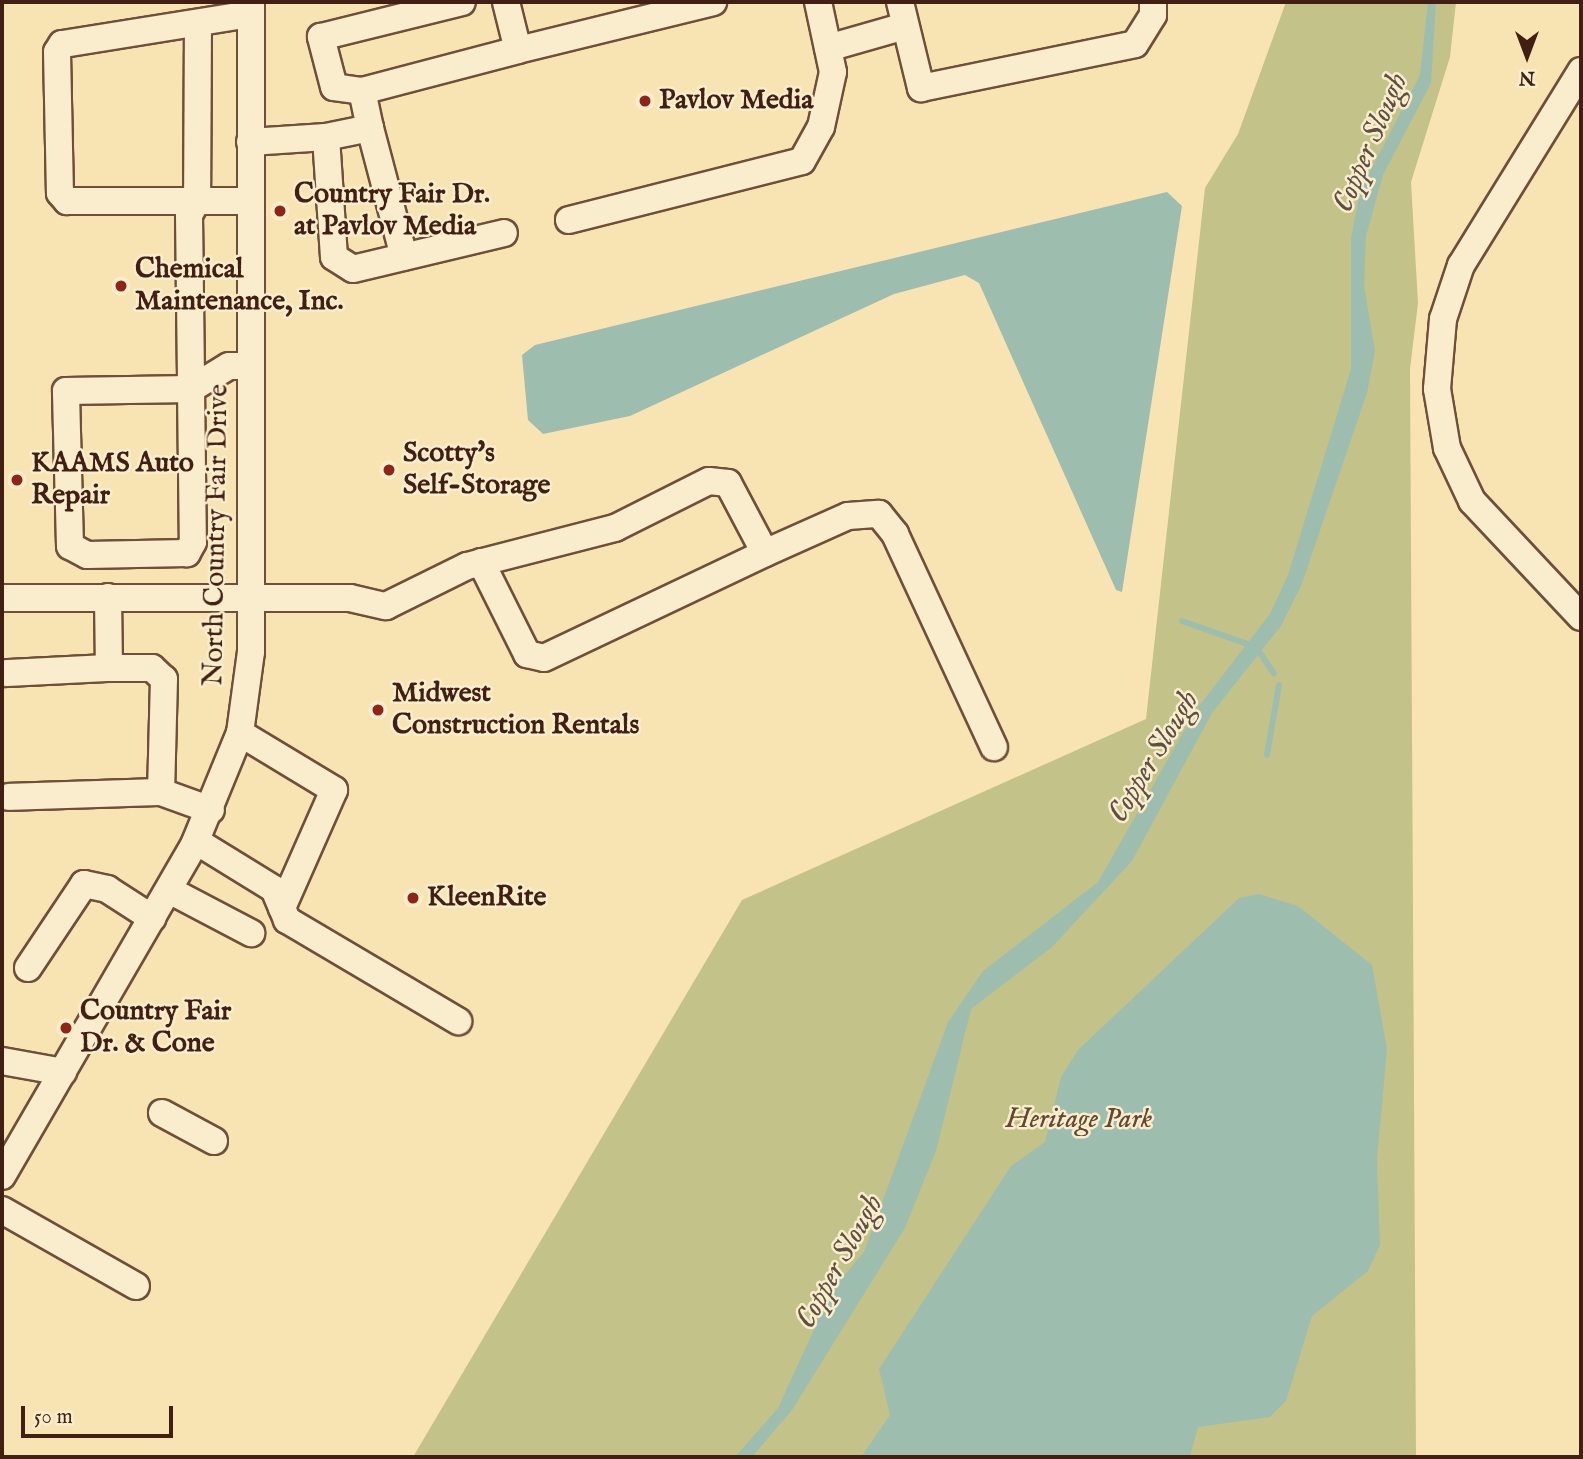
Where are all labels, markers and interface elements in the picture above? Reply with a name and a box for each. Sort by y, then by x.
north arrow [1492,21,1562,91]
text: N [1519,65,1535,89]
water label: Copper Slough [1326,68,1416,218]
place label: Pavlov Media [659,84,813,118]
marker: Pavlov Media [637,93,653,109]
place label: Country Fair Dr. at Pavlov Media [294,178,490,244]
marker: Country Fair Dr. at Pavlov Media [272,203,288,219]
place label: Chemical Maintenance, Inc. [135,253,344,319]
marker: Chemical Maintenance, Inc. [113,278,129,294]
street label: North Country Fair Drive [198,384,236,686]
place label: Scotty's Self-Storage [403,437,550,503]
place label: KAAMS Auto Repair [31,447,194,513]
marker: Scotty's Self-Storage [381,462,397,478]
marker: KAAMS Auto Repair [9,472,25,488]
place label: Midwest Construction Rentals [392,677,639,743]
water label: Copper Slough [1101,685,1207,829]
marker: Midwest Construction Rentals [370,702,386,718]
place label: KleenRite [427,881,546,915]
marker: KleenRite [405,890,421,906]
place label: Country Fair Dr. & Cone [80,995,231,1061]
marker: Country Fair Dr. & Cone [58,1020,74,1036]
park label: Heritage Park [1006,1103,1152,1137]
water label: Copper Slough [789,1189,891,1335]
scale bar [24,1392,177,1436]
text: 50 m [34,1404,73,1431]

